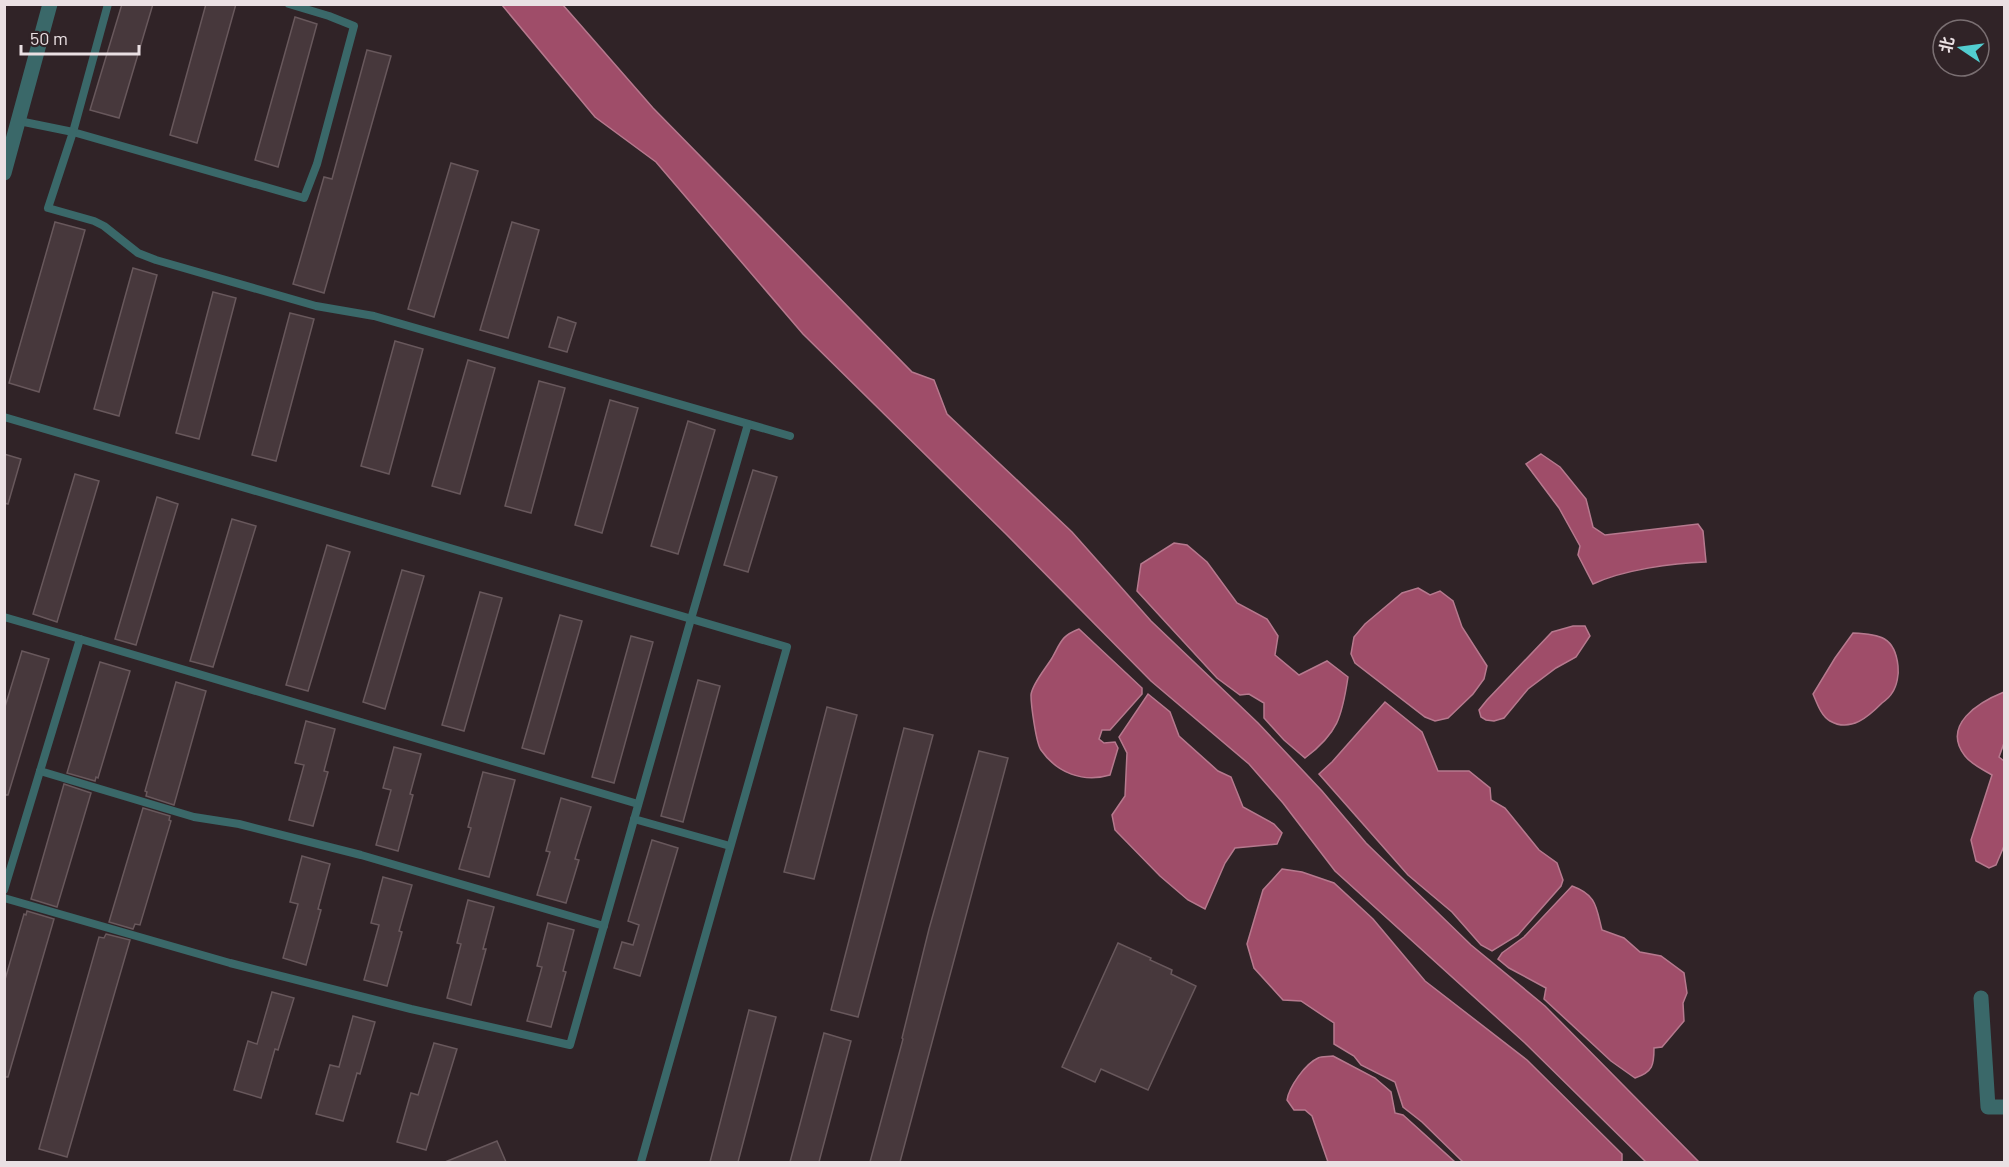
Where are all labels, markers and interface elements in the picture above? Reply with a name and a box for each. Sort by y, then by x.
scale bar [21,18,140,56]
north arrow [1931,18,1991,78]
text: 50 m [30,27,68,49]
text: 北 [1935,35,1957,54]

